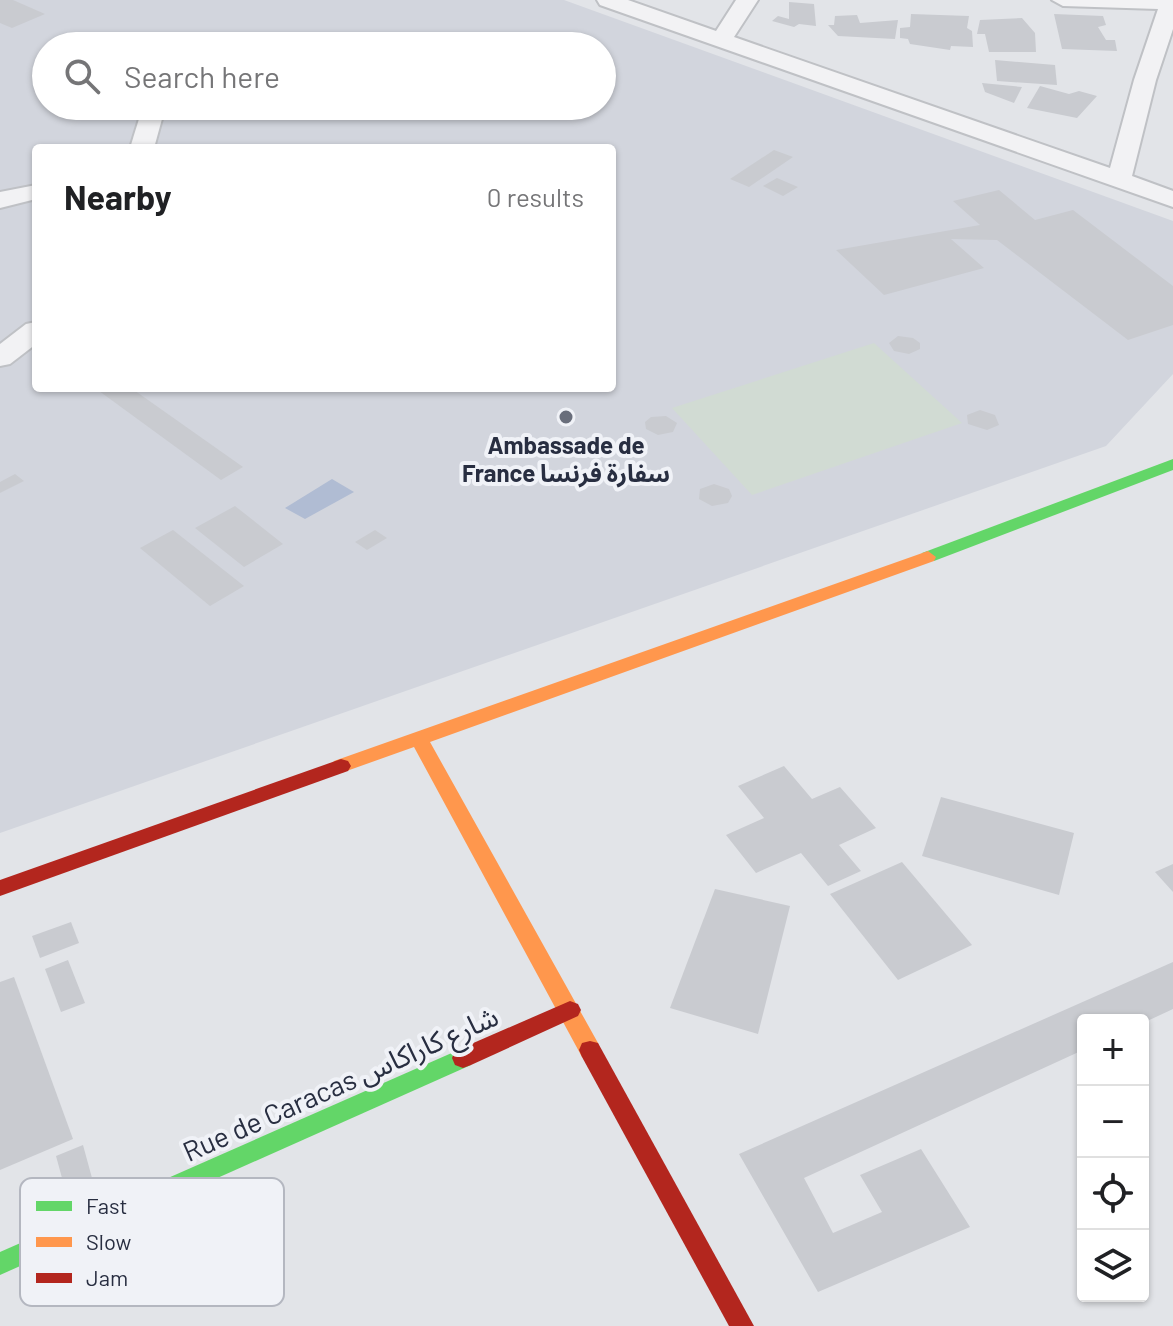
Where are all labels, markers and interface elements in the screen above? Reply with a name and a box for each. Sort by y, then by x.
search box [32,32,616,120]
icon: search [60,54,104,98]
text: Search here [124,58,280,94]
text: Nearby [64,176,172,217]
text: 0 results [487,181,584,212]
marker: Ambassade de France سفارة فرنسا [557,408,575,426]
place label: Ambassade de France سفارة فرنسا [462,430,670,488]
street label: Rue de Caracas شارع كاراكاس [177,998,505,1173]
map controls [1077,1014,1149,1302]
button: + [1077,1014,1149,1086]
button: − [1077,1086,1149,1158]
button: locate [1077,1158,1149,1230]
legend [20,1178,284,1306]
text: Fast [86,1192,128,1218]
text: Slow [86,1228,131,1254]
button: layers [1077,1230,1149,1302]
text: Jam [86,1264,128,1290]

